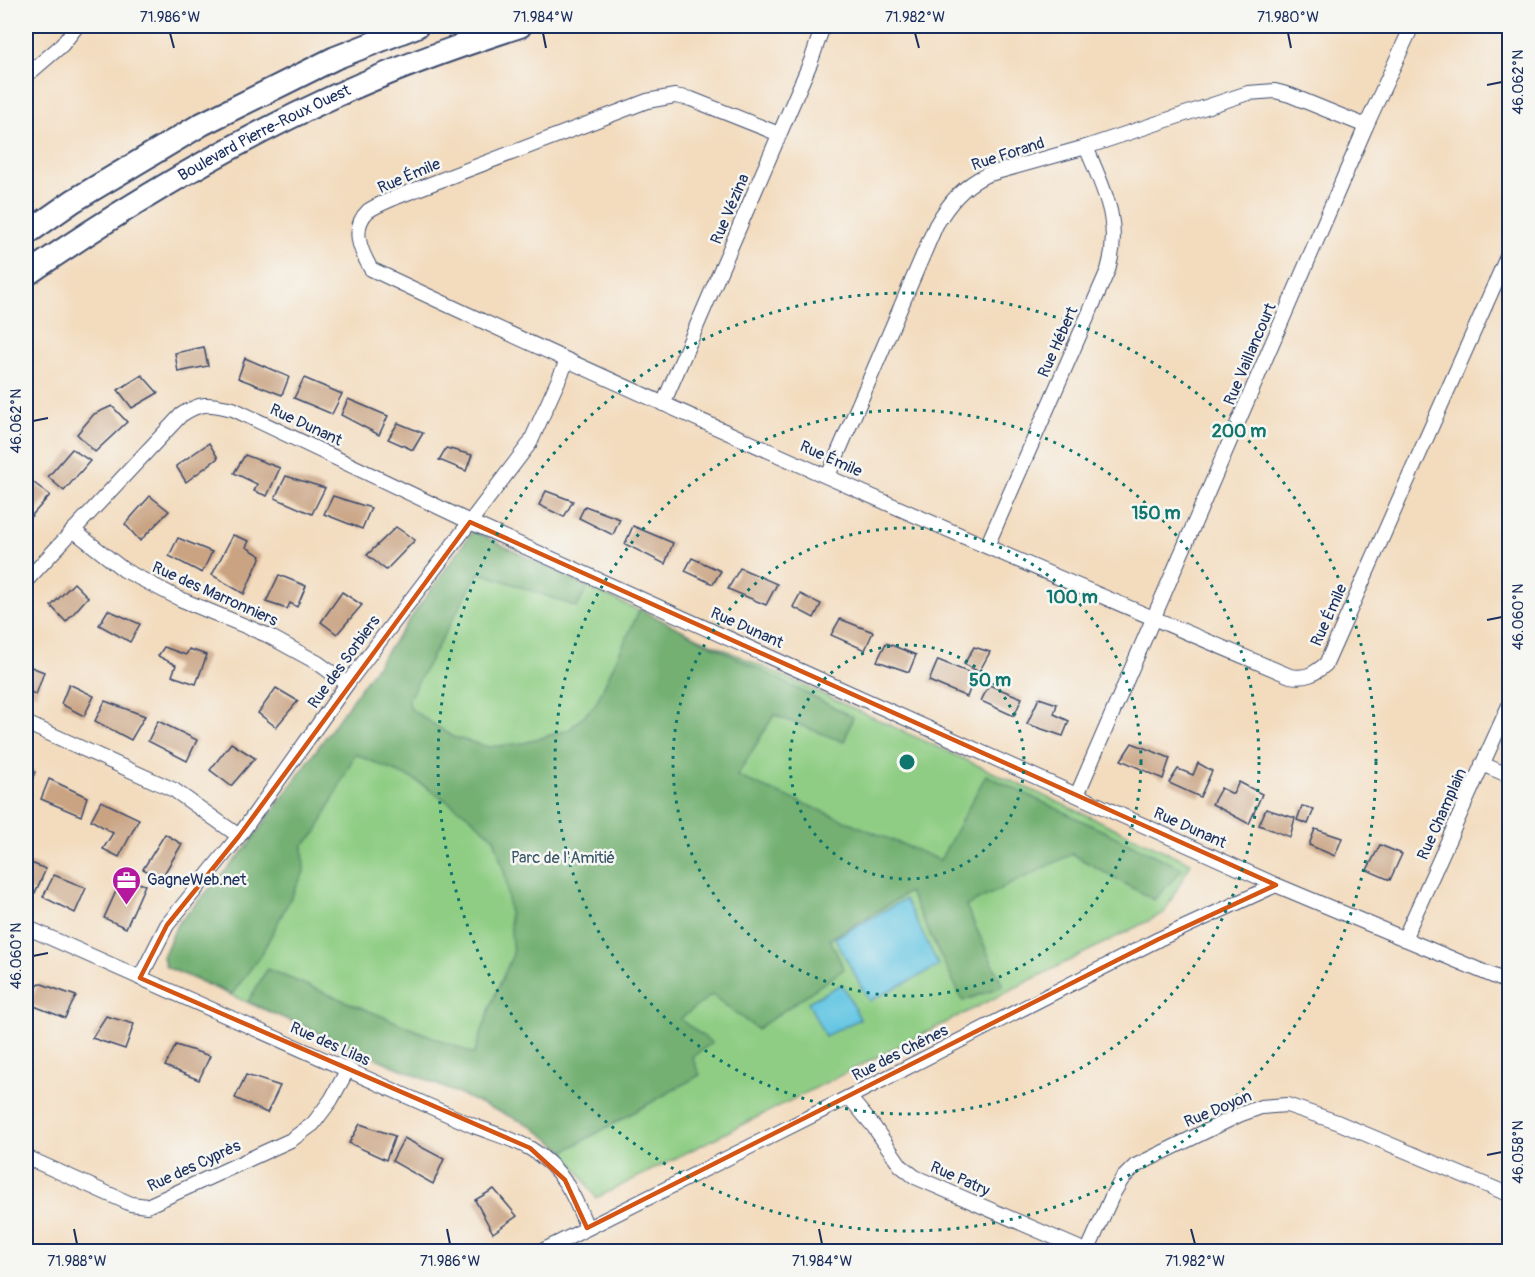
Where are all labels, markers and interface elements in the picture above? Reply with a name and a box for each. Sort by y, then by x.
text: 71.986°W [140,8,200,27]
text: 71.984°W [513,8,573,27]
text: 71.982°W [885,8,945,27]
text: 71.980°W [1257,8,1319,27]
text: 46.062°N [1509,50,1528,114]
street label: Boulevard Pierre-Roux Ouest [175,80,354,186]
street label: Rue Forand [969,133,1047,175]
street label: Rue Émile [375,154,444,198]
street label: Rue Vézina [706,171,754,247]
street label: Rue Vaillancourt [1219,299,1281,408]
street label: Rue Hébert [1034,303,1083,380]
text: 46.062°N [7,389,26,453]
street label: Rue Dunant [267,399,346,451]
text: 200 m [1212,420,1266,443]
street label: Rue Émile [797,436,865,482]
text: 150 m [1132,502,1181,525]
street label: Rue des Marronniers [149,557,281,631]
street label: Rue Émile [1306,581,1352,649]
text: 46.060°N [1509,584,1528,650]
text: 100 m [1046,586,1098,609]
street label: Rue Dunant [707,603,787,653]
street label: Rue des Sorbiers [303,612,385,712]
text: 50 m [969,669,1011,692]
centre of rings [897,752,917,772]
street label: Rue Champlain [1413,765,1471,863]
street label: Rue Dunant [1150,803,1230,853]
park label: Parc de l'Amitié [511,848,615,868]
office icon: GagneWeb.net [110,864,142,906]
place label: GagneWeb.net [147,870,247,890]
text: 46.060°N [7,923,26,989]
street label: Rue des Lilas [287,1017,373,1071]
street label: Rue des Chênes [849,1020,951,1086]
street label: Rue Doyon [1181,1086,1255,1132]
text: 46.058°N [1509,1120,1528,1184]
street label: Rue des Cyprès [144,1136,244,1196]
street label: Rue Patry [927,1157,993,1201]
text: 71.988°W [47,1252,107,1271]
text: 71.986°W [420,1252,480,1271]
text: 71.984°W [792,1252,852,1271]
text: 71.982°W [1165,1252,1225,1271]

